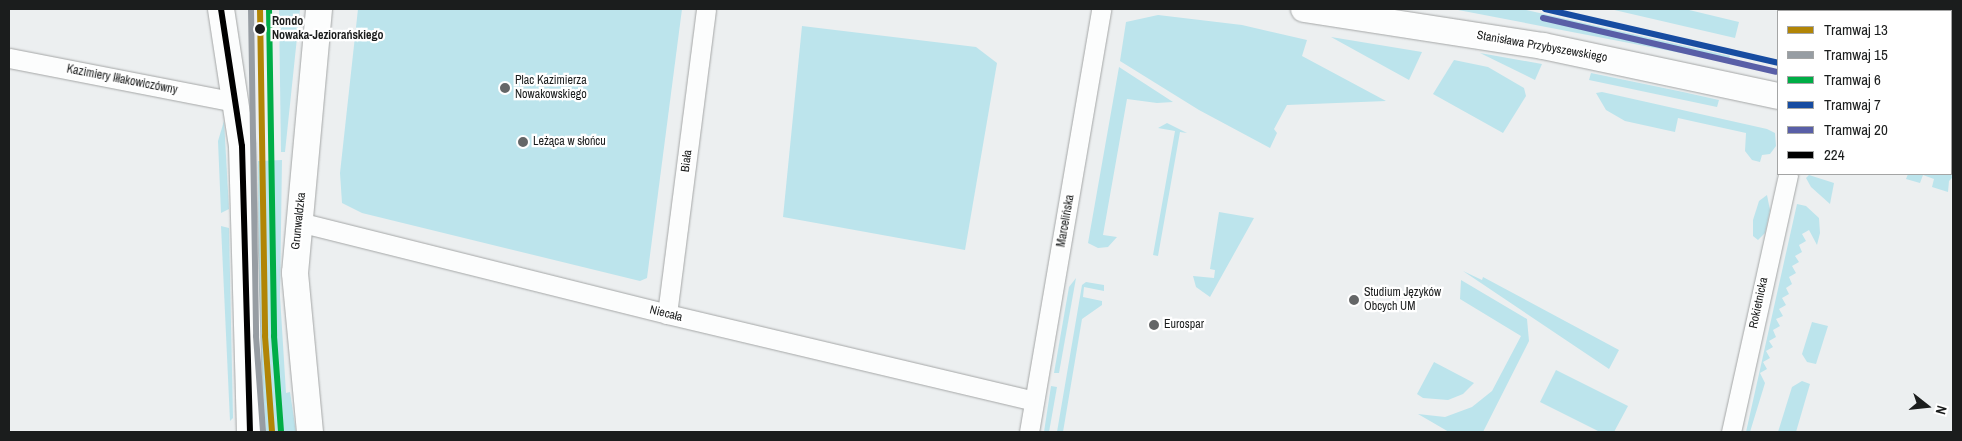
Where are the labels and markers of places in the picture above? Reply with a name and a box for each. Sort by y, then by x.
place label: Rondo Nowaka-Jeziorańskiego [272,15,384,43]
marker: Rondo Nowaka-Jeziorańskiego [251,20,269,38]
place label: Plac Kazimierza Nowakowskiego [515,74,587,102]
marker: Plac Kazimierza Nowakowskiego [499,82,511,94]
place label: Leżąca w słońcu [533,135,606,149]
marker: Leżąca w słońcu [517,136,529,148]
place label: Studium Języków Obcych UM [1364,286,1441,314]
marker: Studium Języków Obcych UM [1348,294,1360,306]
place label: Eurospar [1164,318,1204,332]
marker: Eurospar [1148,319,1160,331]

